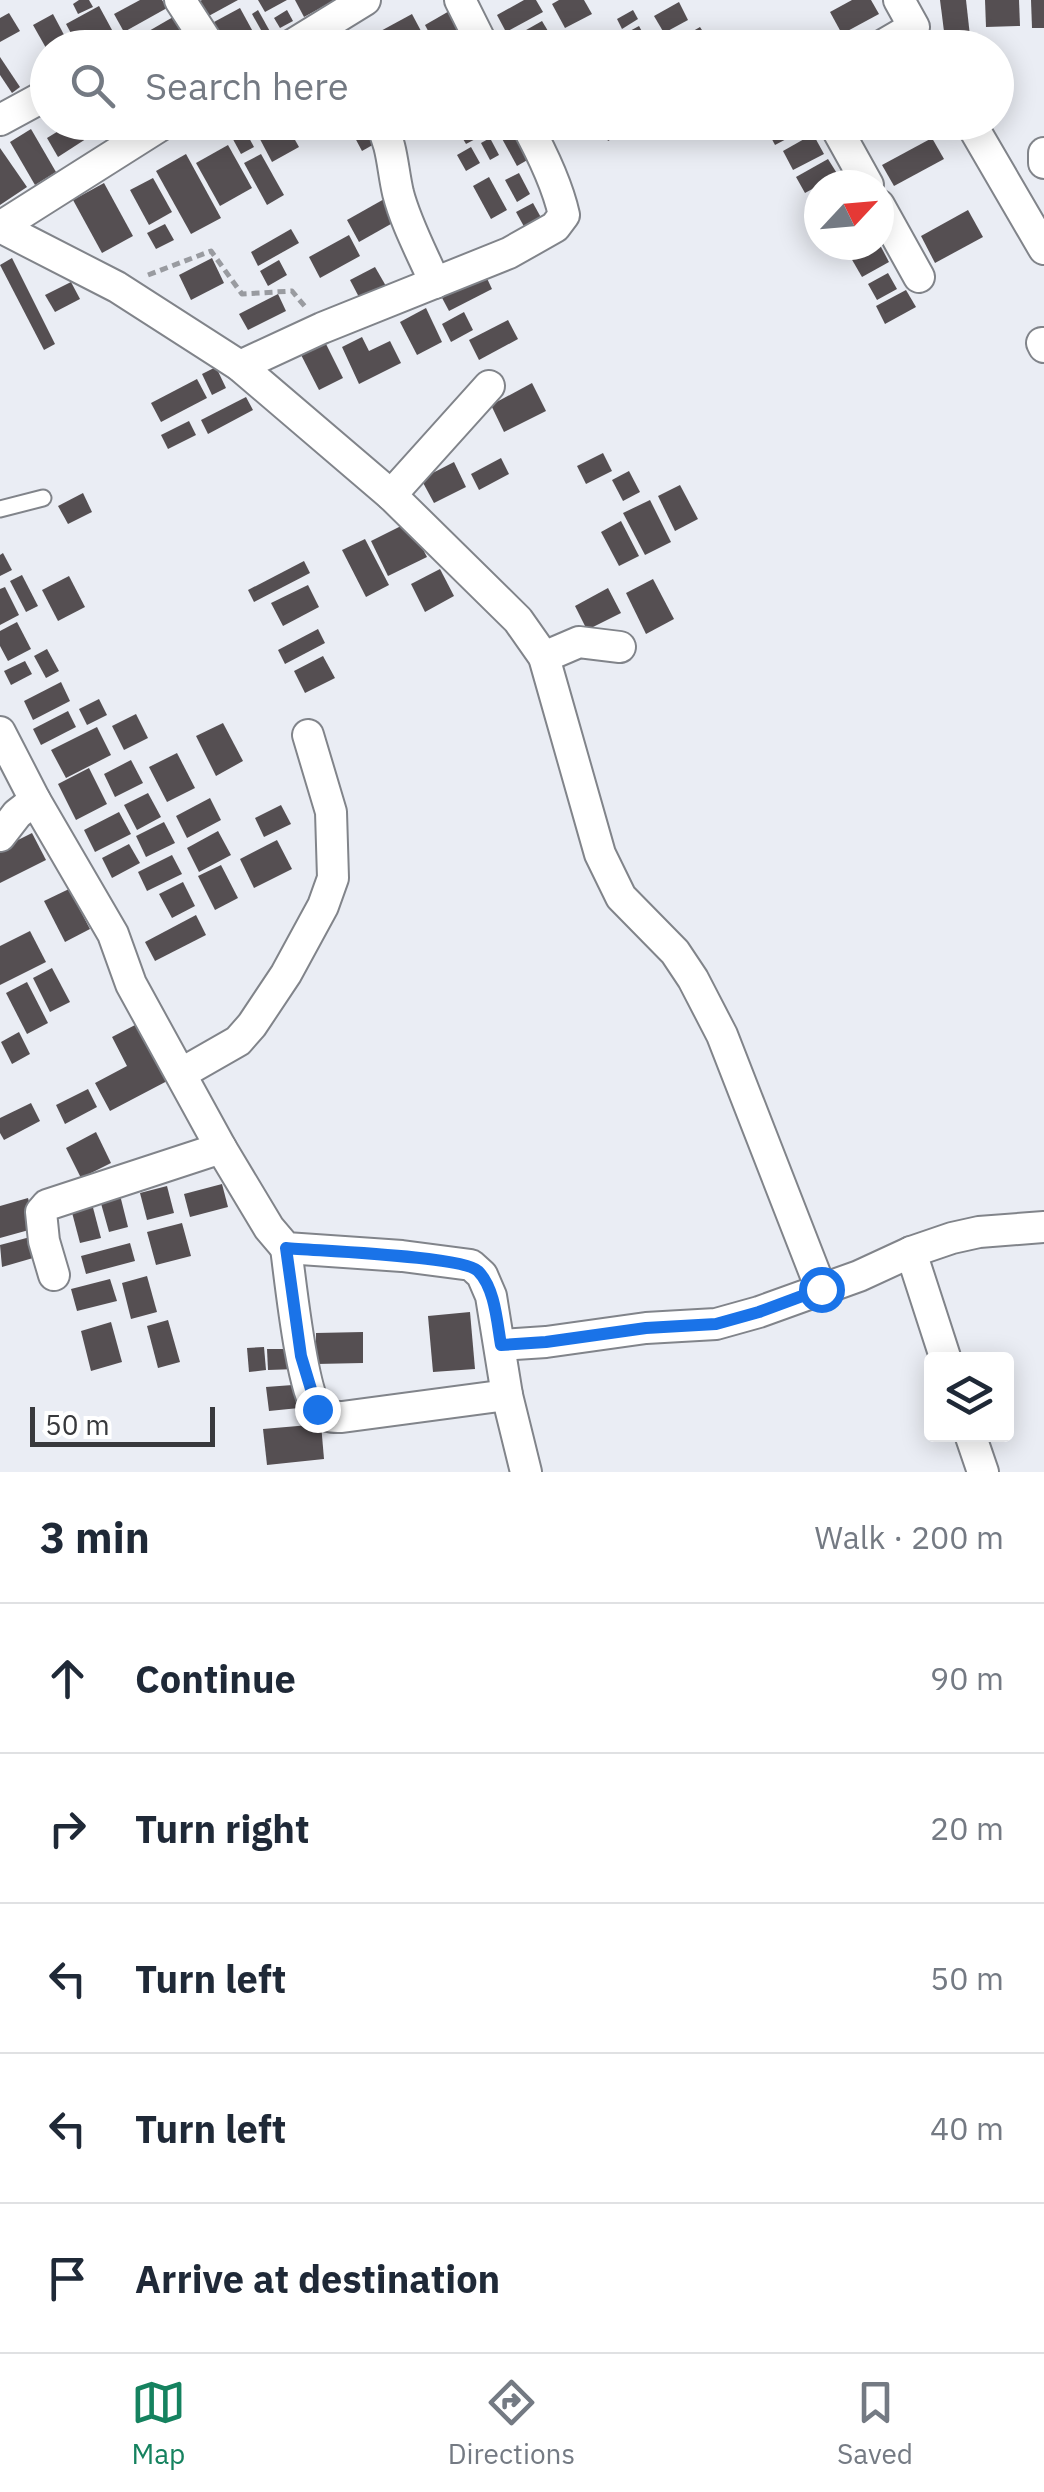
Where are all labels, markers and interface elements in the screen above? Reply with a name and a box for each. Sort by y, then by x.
search box [30,30,1014,140]
icon: search [65,58,120,113]
text: Search here [145,61,349,110]
north arrow [804,170,894,260]
route start [799,1267,845,1313]
map controls [924,1352,1014,1442]
button: layers [924,1352,1014,1442]
route end [295,1387,341,1433]
scale bar [30,1402,215,1446]
text: 50 m [45,1406,110,1443]
text: 3 min [40,1510,150,1565]
text: Walk · 200 m [815,1516,1004,1558]
icon: ahead [40,1651,95,1706]
text: Continue [135,1654,296,1703]
text: 90 m [930,1657,1004,1699]
icon: right [40,1801,95,1856]
text: Turn right [135,1804,310,1853]
text: 20 m [930,1807,1004,1849]
icon: left [40,1951,95,2006]
text: Turn left [135,1954,286,2003]
text: 50 m [930,1957,1004,1999]
icon: left [40,2101,95,2156]
text: Turn left [135,2104,286,2153]
text: 40 m [930,2107,1004,2149]
icon: arrive [40,2251,95,2306]
text: Arrive at destination [135,2254,500,2303]
tab: Map [131,2375,186,2472]
tab: Directions [448,2375,575,2472]
tab: Saved [837,2375,913,2472]

